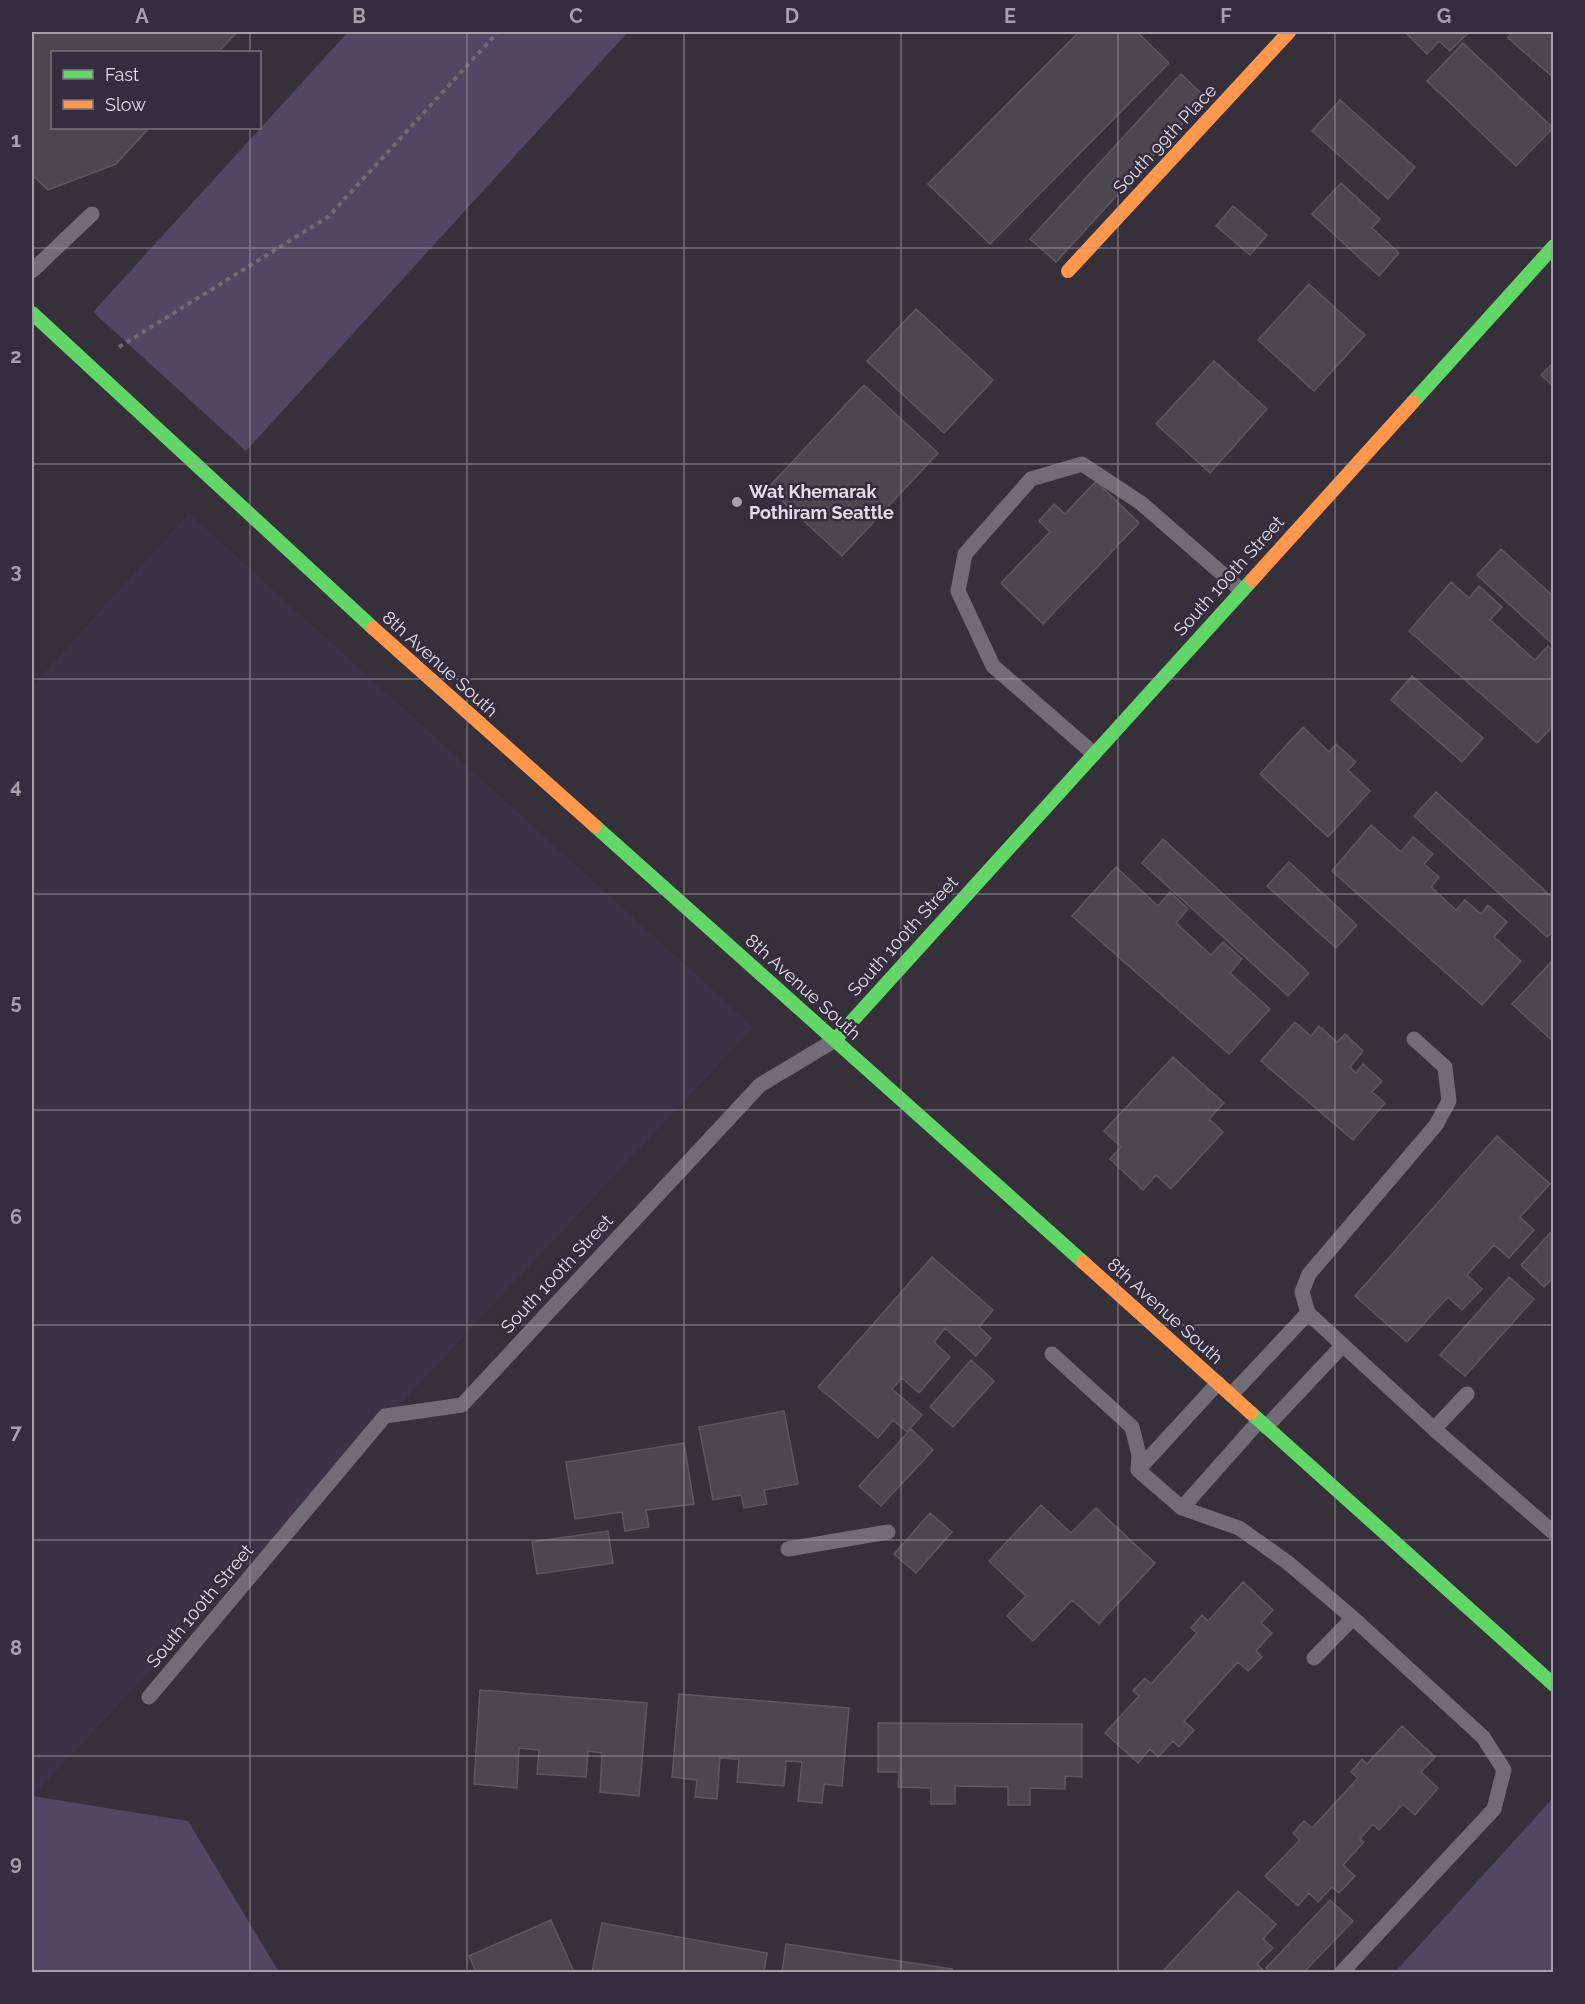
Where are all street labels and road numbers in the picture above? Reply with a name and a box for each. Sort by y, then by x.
street label: South 99th Place [1109,79,1221,198]
street label: South 100th Street [1169,511,1288,640]
street label: 8th Avenue South [378,606,502,721]
street label: South 100th Street [843,871,962,1000]
street label: 8th Avenue South [741,929,865,1044]
street label: South 100th Street [496,1210,617,1337]
street label: 8th Avenue South [1103,1253,1227,1368]
street label: South 100th Street [142,1540,257,1671]

